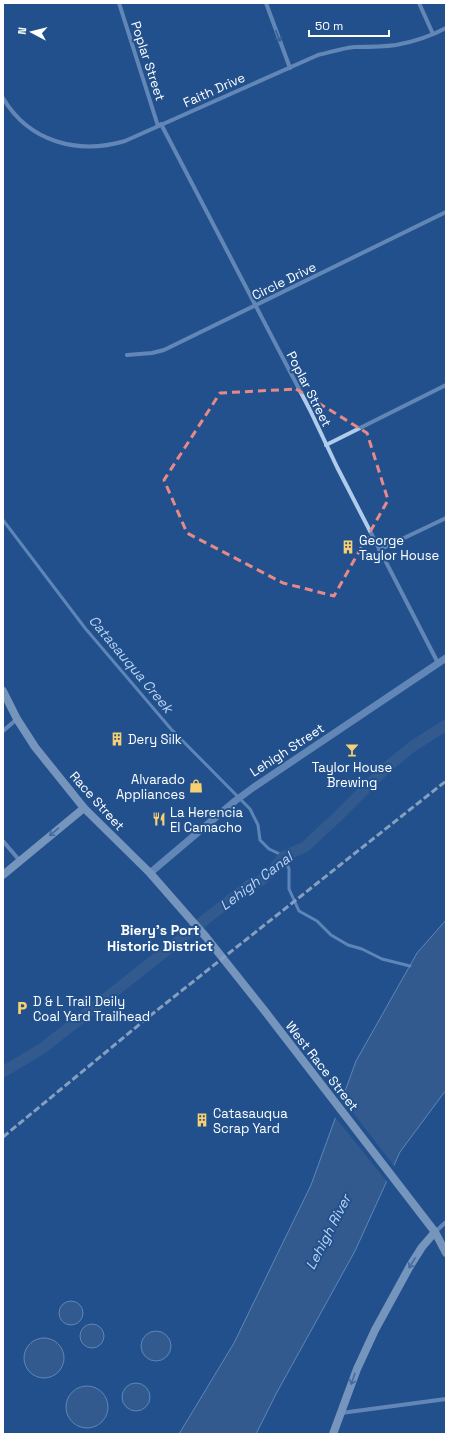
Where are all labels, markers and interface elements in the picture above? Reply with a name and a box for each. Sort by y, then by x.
north arrow [12,12,52,52]
scale bar [309,12,389,38]
text: 50 m [315,18,343,34]
street label: Poplar Street [127,19,169,103]
text: N [15,26,29,35]
one-way arrow [274,29,282,41]
street label: Faith Drive [180,69,248,111]
street label: Circle Drive [249,258,319,304]
street label: Poplar Street [283,348,335,430]
place label: George Taylor House [359,532,439,564]
building icon: George Taylor House [340,539,356,555]
water label: Catasauqua Creek [85,611,178,718]
street label: Lehigh Street [247,720,327,780]
building icon: Dery Silk [109,731,125,747]
place label: Dery Silk [128,731,182,748]
bar icon: Taylor House Brewing [344,742,360,758]
place label: Taylor House Brewing [312,759,392,791]
street label: Race Street [66,768,128,834]
place label: Alvarado Appliances [116,771,185,803]
shop icon: Alvarado Appliances [188,778,204,794]
place label: La Herencia El Camacho [170,804,243,836]
restaurant icon: La Herencia El Camacho [151,811,167,827]
one-way arrow [49,828,60,837]
water label: Lehigh Canal [216,847,297,914]
district label: Biery's Port Historic District [107,921,213,955]
place label: D & L Trail Deily Coal Yard Trailhead [33,993,150,1025]
parking icon: D & L Trail Deily Coal Yard Trailhead [14,1000,30,1016]
street label: West Race Street [282,1018,362,1114]
place label: Catasauqua Scrap Yard [213,1105,288,1137]
building icon: Catasauqua Scrap Yard [194,1112,210,1128]
water label: Lehigh River [301,1190,355,1273]
one-way arrow [407,1257,415,1269]
one-way arrow [349,1373,356,1386]

